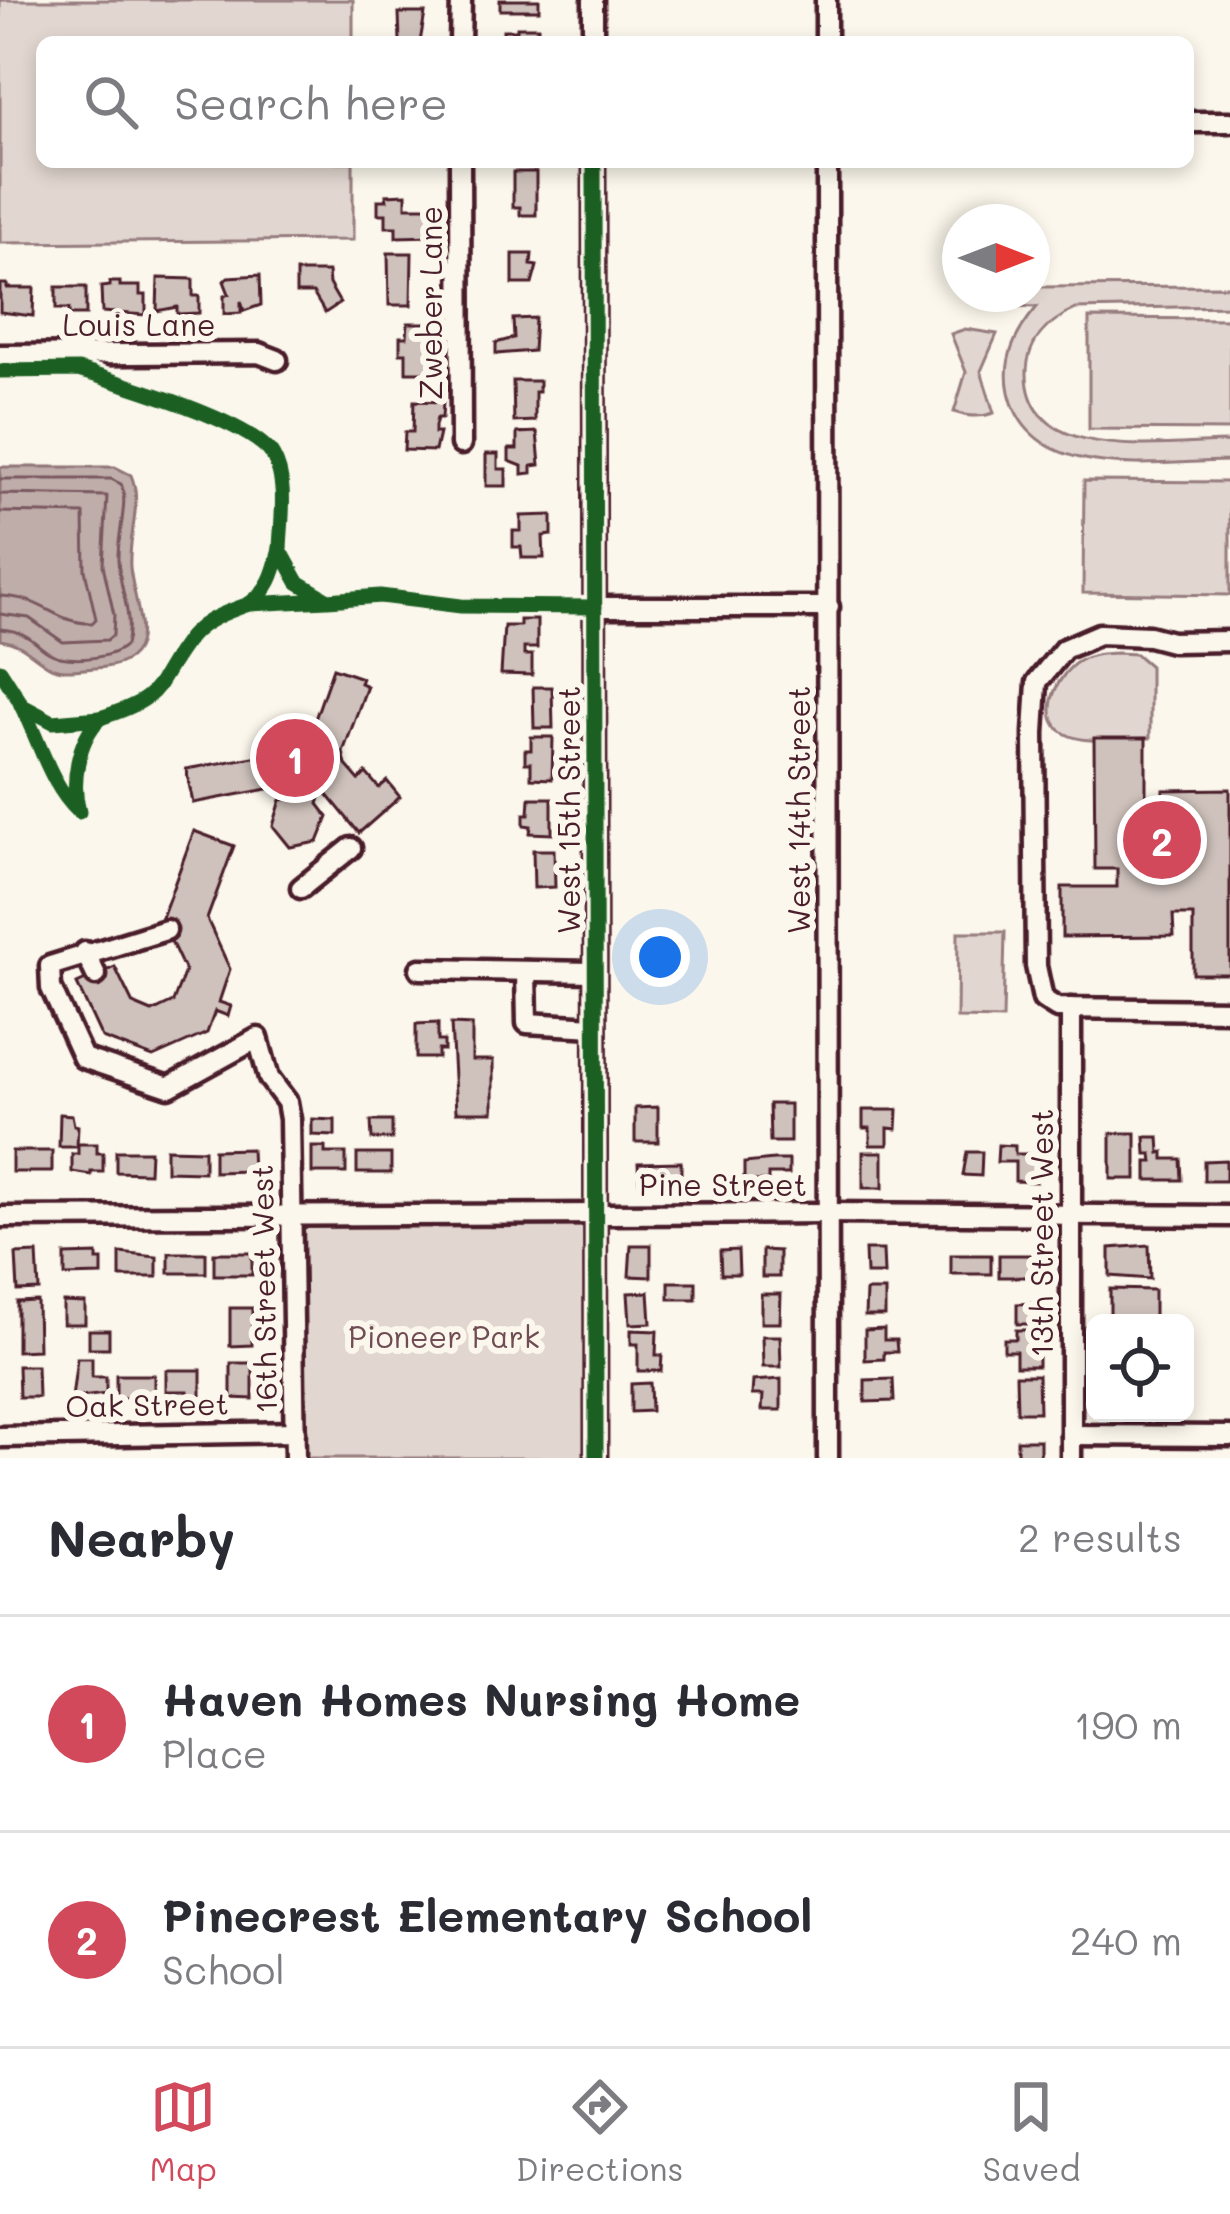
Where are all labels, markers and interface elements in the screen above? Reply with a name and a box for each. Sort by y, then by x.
search box [36,36,1194,168]
icon: search [78,69,144,135]
text: Search here [174,73,448,131]
north arrow [942,204,1050,312]
street label: Zweber Lane [410,206,450,400]
street label: Louis Lane [63,304,216,344]
street label: West 15th Street [548,686,588,934]
street label: West 14th Street [778,686,818,934]
pin: 1 [256,713,334,803]
pin: 2 [1123,795,1201,885]
your location [630,927,690,987]
street label: 13th Street West [1021,1109,1061,1357]
street label: 16th Street West [241,1164,285,1414]
street label: Pine Street [639,1164,807,1204]
map controls [1086,1314,1194,1422]
button: locate [1086,1314,1194,1422]
park label: Pioneer Park [348,1316,540,1356]
street label: Oak Street [65,1383,229,1425]
text: Nearby [48,1503,235,1570]
text: 2 results [1018,1511,1182,1562]
text: Haven Homes Nursing Home [162,1669,800,1727]
text: 1 [78,1698,96,1749]
text: 190 m [1074,1698,1182,1749]
text: Place [162,1727,267,1778]
text: Pinecrest Elementary School [162,1885,812,1943]
text: 2 [76,1914,98,1965]
text: 240 m [1070,1914,1182,1965]
text: School [162,1943,285,1994]
tab: Map [150,2074,217,2189]
tab: Directions [516,2074,683,2189]
tab: Saved [983,2074,1080,2189]

